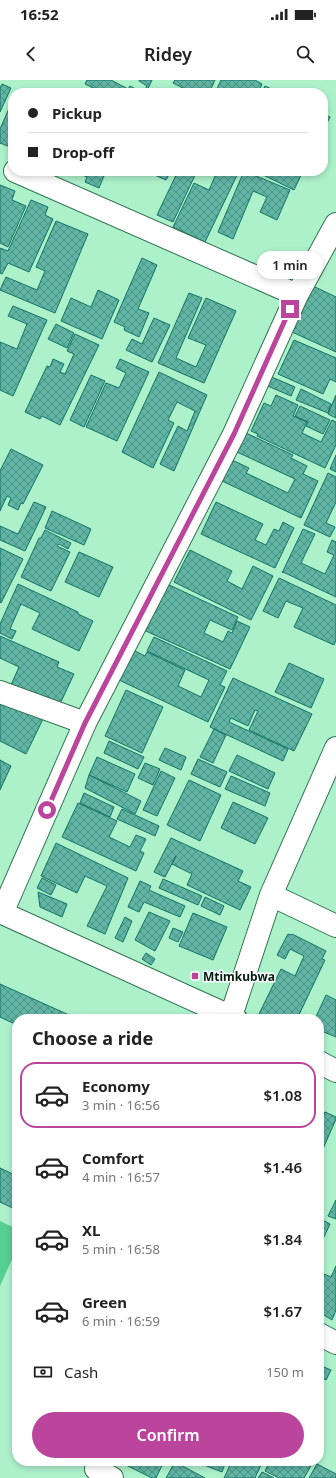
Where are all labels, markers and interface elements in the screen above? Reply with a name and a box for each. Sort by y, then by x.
text: 16:52 [20,4,59,24]
text: Ridey [144,42,192,66]
icon: back [20,43,42,65]
icon: search [294,43,316,65]
text: Pickup [52,103,102,123]
text: Drop-off [52,142,114,162]
callout: 1 min [257,251,323,279]
text: 1 min [272,256,308,274]
route end [281,300,299,318]
route start [38,801,56,819]
place label: Mtimkubwa [203,968,275,985]
marker: Mtimkubwa [190,971,200,981]
text: Choose a ride [32,1026,153,1050]
text: Economy [82,1076,150,1096]
icon: car [34,1077,70,1113]
text: $1.08 [264,1085,302,1105]
text: 3 min · 16:56 [82,1096,160,1114]
text: Comfort [82,1148,144,1168]
icon: car [34,1149,70,1185]
text: $1.46 [264,1157,302,1177]
text: 4 min · 16:57 [82,1168,160,1186]
text: XL [82,1220,100,1240]
icon: car [34,1221,70,1257]
text: $1.84 [264,1229,302,1249]
text: 5 min · 16:58 [82,1240,160,1258]
text: Green [82,1292,127,1312]
icon: car [34,1293,70,1329]
text: $1.67 [264,1301,302,1321]
text: 6 min · 16:59 [82,1312,160,1330]
icon: cash [32,1361,54,1383]
text: Cash [64,1362,98,1382]
text: 150 m [266,1363,304,1381]
button: Confirm [32,1412,304,1458]

